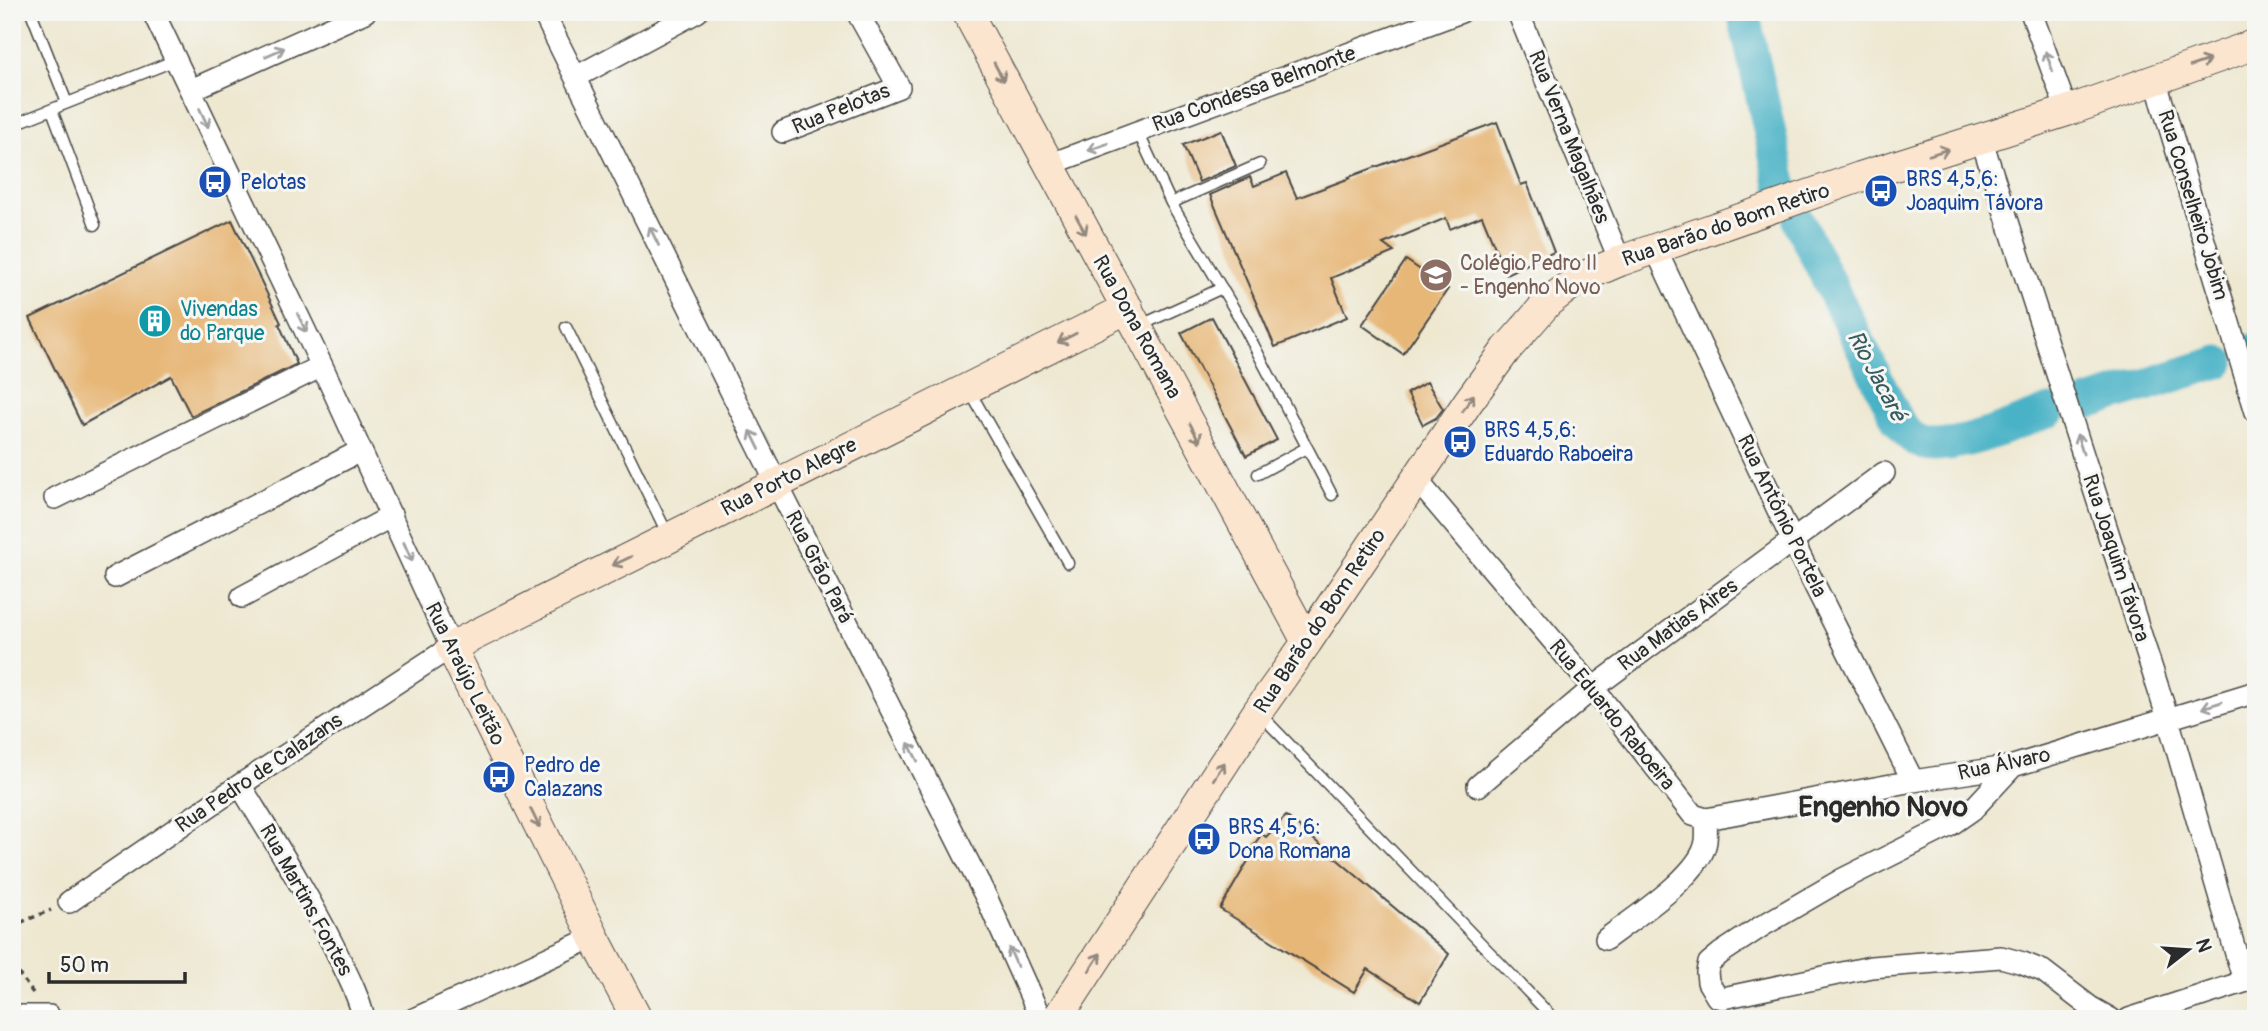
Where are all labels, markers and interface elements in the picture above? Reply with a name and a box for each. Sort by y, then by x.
street label: Rua Condessa Belmonte [1149,39,1360,138]
one-way arrow [264,45,286,58]
street label: Rua Verna Magalhães [1522,46,1616,228]
one-way arrow [2042,51,2054,73]
one-way arrow [2189,56,2211,68]
one-way arrow [992,62,1006,82]
street label: Rua Pelotas [788,77,894,141]
one-way arrow [198,107,211,128]
street label: Rua Conselheiro Jobim [2151,107,2235,303]
one-way arrow [1088,141,1110,154]
one-way arrow [1928,144,1950,157]
bus stop icon: Pelotas [196,163,234,201]
place label: BRS 4,5,6: Joaquim Távora [1906,166,2043,217]
place label: Pelotas [240,169,306,196]
bus stop icon: BRS 4,5,6: Joaquim Távora [1862,172,1900,210]
street label: Rua Barão do Bom Retiro [1619,177,1833,273]
one-way arrow [1074,214,1088,234]
one-way arrow [647,226,661,247]
place label: Colégio Pedro II - Engenho Novo [1460,250,1601,301]
street label: Rua Dona Romana [1086,251,1188,403]
school or university icon: Colégio Pedro II - Engenho Novo [1417,256,1455,294]
place label: Vivendas do Parque [180,296,265,347]
building icon: Vivendas do Parque [136,302,174,340]
one-way arrow [295,312,309,333]
water label: Rio Jacaré [1841,325,1914,428]
one-way arrow [1057,332,1078,346]
one-way arrow [1461,393,1475,413]
place label: BRS 4,5,6: Eduardo Raboeira [1484,417,1633,468]
one-way arrow [1188,422,1202,443]
bus stop icon: BRS 4,5,6: Eduardo Raboeira [1441,423,1479,461]
one-way arrow [748,430,761,451]
street label: Rua Antônio Portela [1731,430,1833,602]
street label: Rua Porto Alegre [717,431,862,523]
one-way arrow [2072,433,2085,455]
street label: Rua Joaquim Távora [2076,471,2156,645]
street label: Rua Grão Pará [779,506,859,628]
street label: Rua Barão do Bom Retiro [1248,523,1392,719]
one-way arrow [402,541,415,562]
one-way arrow [612,554,633,568]
street label: Rua Matias Aires [1613,572,1744,677]
street label: Rua Araújo Leitão [419,598,511,750]
street label: Rua Eduardo Raboeira [1543,634,1681,796]
one-way arrow [2201,700,2223,713]
street label: Rua Pedro de Calazans [170,707,348,839]
street label: Rua Álvaro [1955,741,2053,787]
one-way arrow [905,742,919,763]
place label: Pedro de Calazans [524,752,603,803]
bus stop icon: Pedro de Calazans [480,758,518,796]
one-way arrow [1211,762,1226,781]
district label: Engenho Novo [1798,790,1968,825]
one-way arrow [529,807,543,828]
place label: BRS 4,5,6: Dona Romana [1228,814,1351,865]
street label: Rua Martins Fontes [253,819,359,981]
bus stop icon: BRS 4,5,6: Dona Romana [1185,820,1223,858]
north arrow [2152,916,2222,986]
text: N [2190,936,2217,955]
scale bar [49,940,186,984]
one-way arrow [1006,946,1019,968]
text: 50 m [60,952,109,979]
one-way arrow [1088,952,1102,972]

